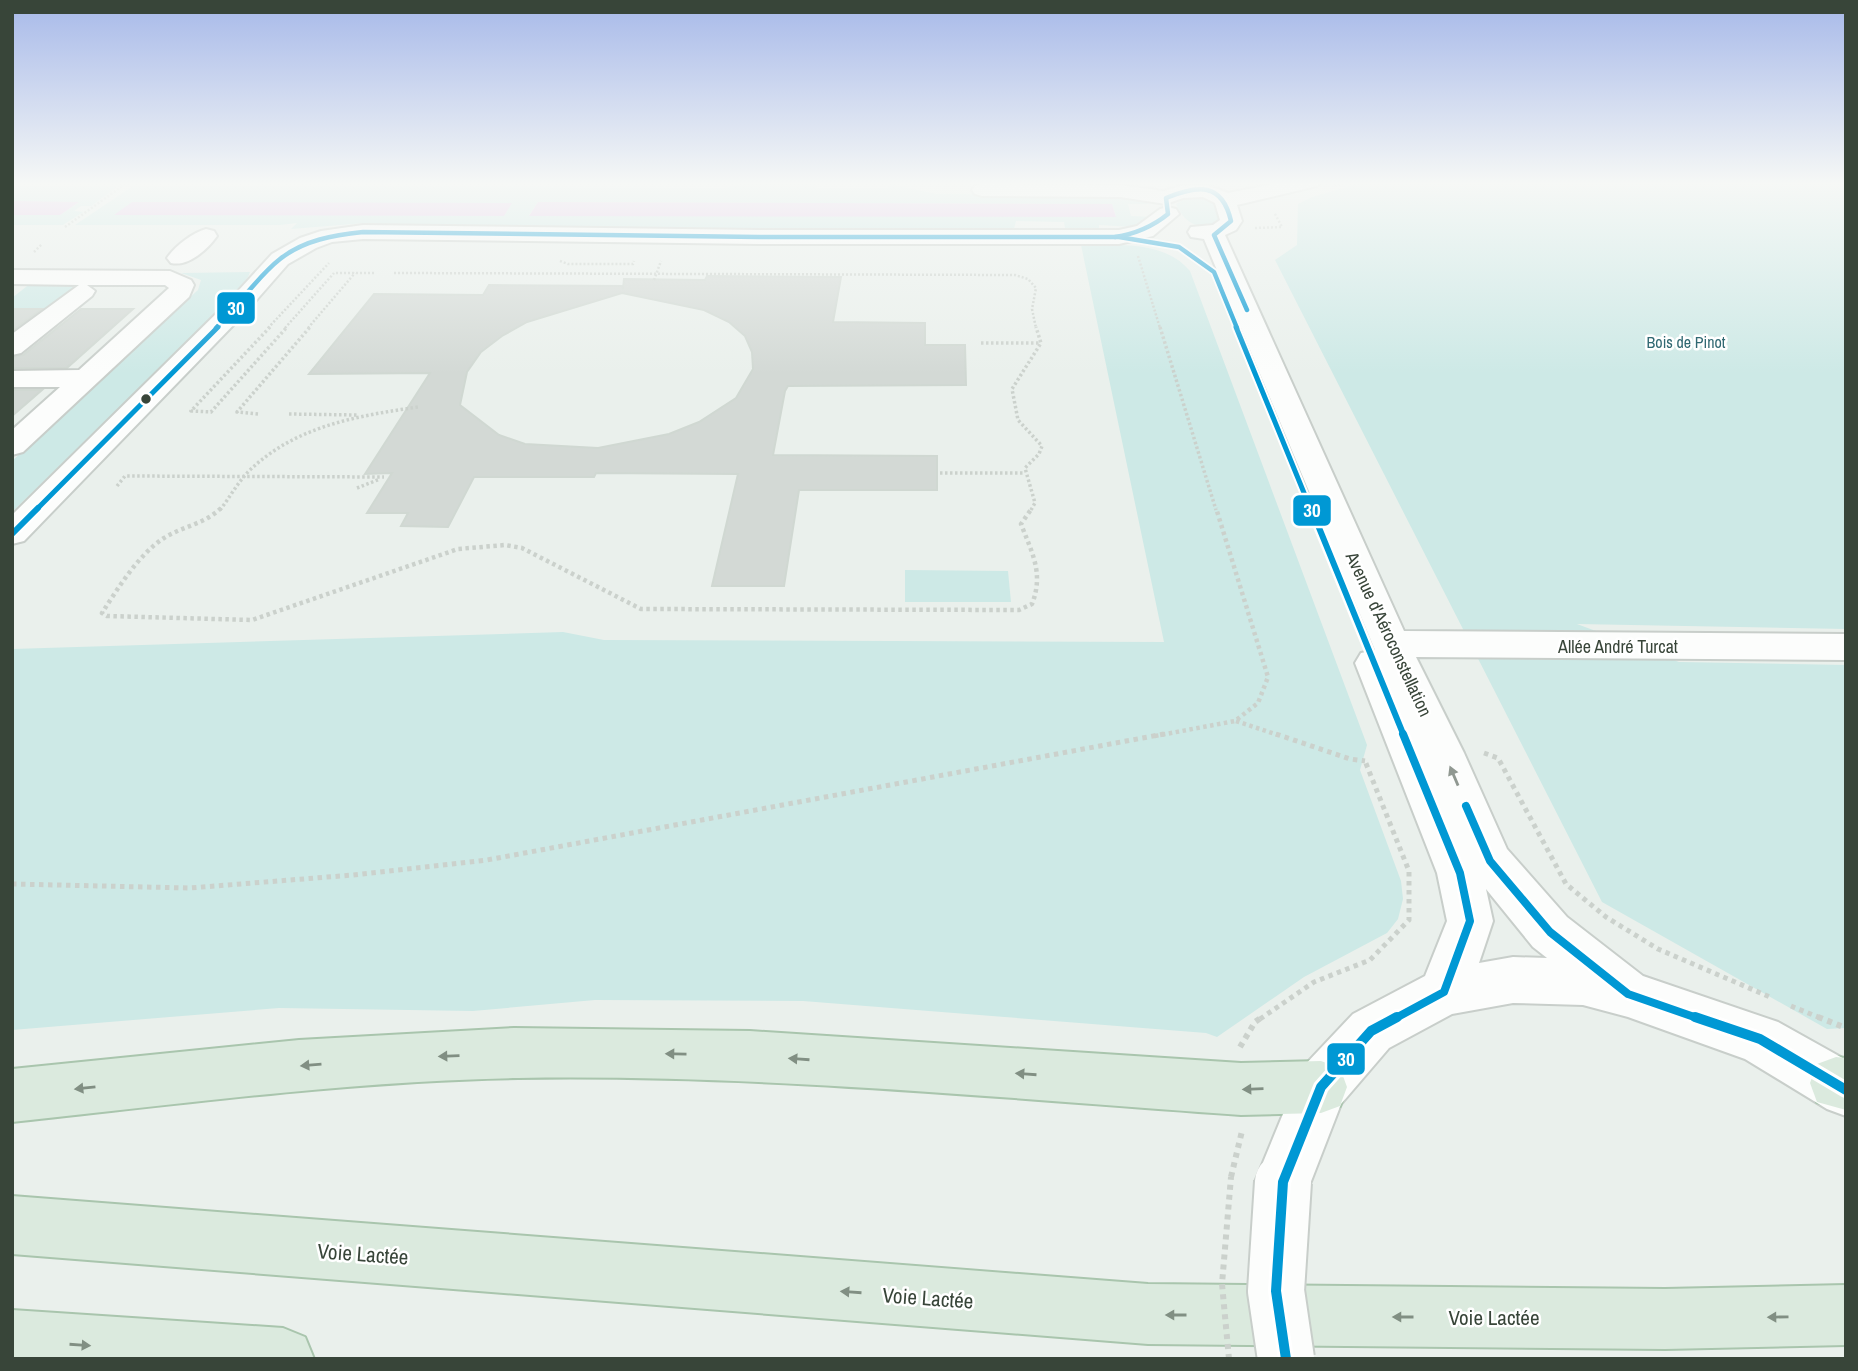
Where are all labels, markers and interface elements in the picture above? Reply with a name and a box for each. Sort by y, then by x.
line badge: 30 [216,291,256,325]
text: 30 [227,295,245,321]
park label: Bois de Pinot [1647,331,1726,353]
unlabelled marker [139,392,153,406]
line badge: 30 [1292,494,1332,527]
text: 30 [1303,497,1321,523]
street label: Avenue d'Aéroconstellation [1339,547,1438,720]
street label: Allée André Turcat [1557,634,1678,659]
one-way arrow [1448,765,1459,786]
line badge: 30 [1326,1042,1366,1076]
text: 30 [1337,1046,1355,1072]
one-way arrow [665,1048,687,1060]
one-way arrow [438,1051,460,1062]
one-way arrow [787,1053,809,1064]
one-way arrow [300,1059,322,1070]
one-way arrow [1014,1069,1036,1080]
one-way arrow [73,1083,95,1094]
one-way arrow [1241,1083,1263,1094]
street label: Voie Lactée [317,1236,409,1272]
street label: Voie Lactée [882,1280,974,1316]
one-way arrow [840,1286,862,1297]
street label: Voie Lactée [1449,1303,1539,1332]
one-way arrow [1164,1309,1186,1321]
one-way arrow [1392,1311,1414,1323]
one-way arrow [1766,1311,1788,1322]
one-way arrow [70,1340,92,1351]

